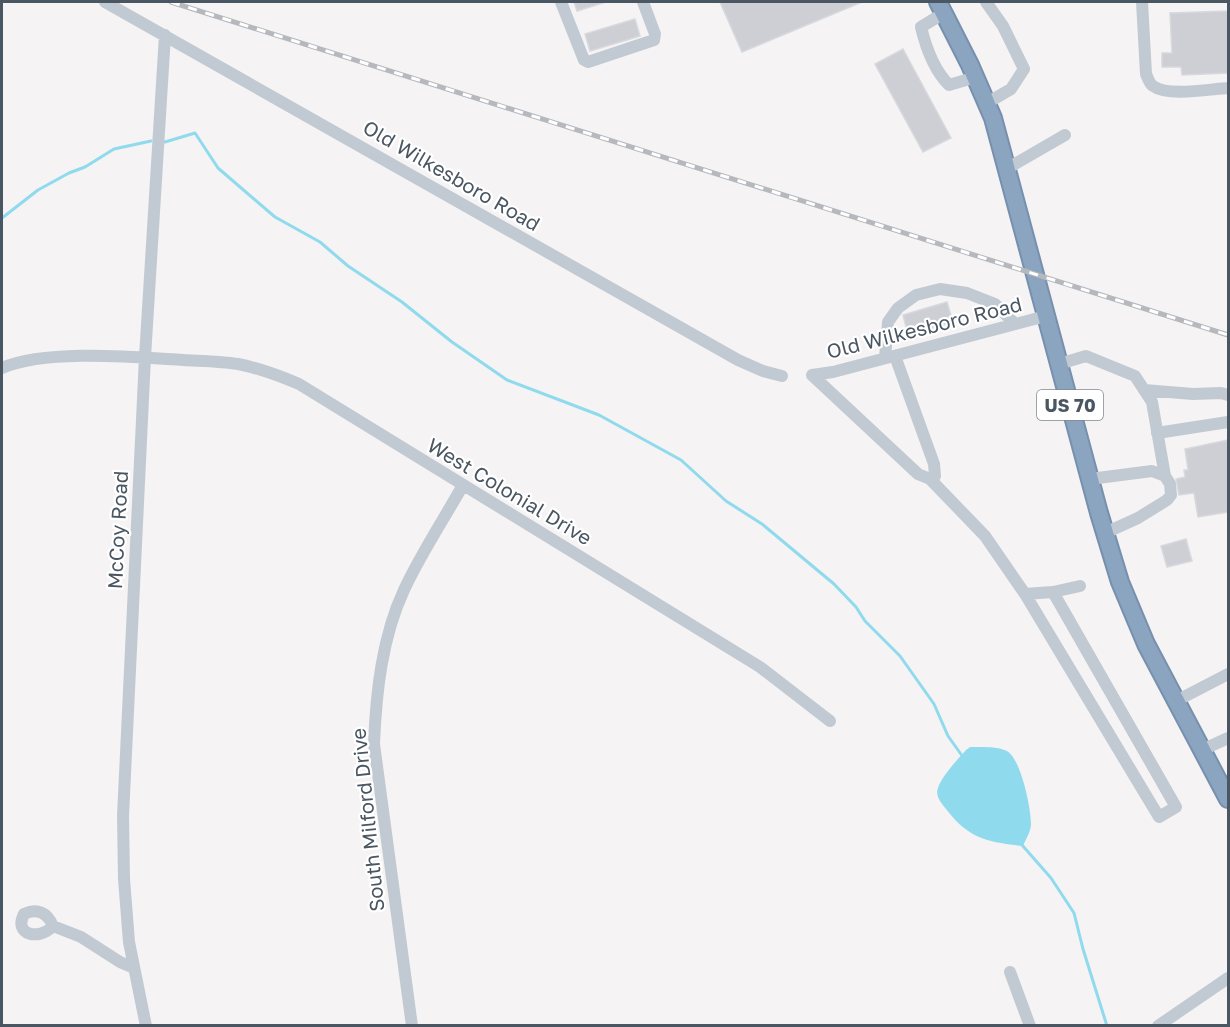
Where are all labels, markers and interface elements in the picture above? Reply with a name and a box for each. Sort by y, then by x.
street label: Old Wilkesboro Road [359,115,545,235]
street label: Old Wilkesboro Road [824,291,1024,363]
road number: US 70 [1037,390,1103,420]
street label: West Colonial Drive [424,432,596,550]
street label: McCoy Road [102,470,132,590]
street label: South Milford Drive [345,727,389,913]

